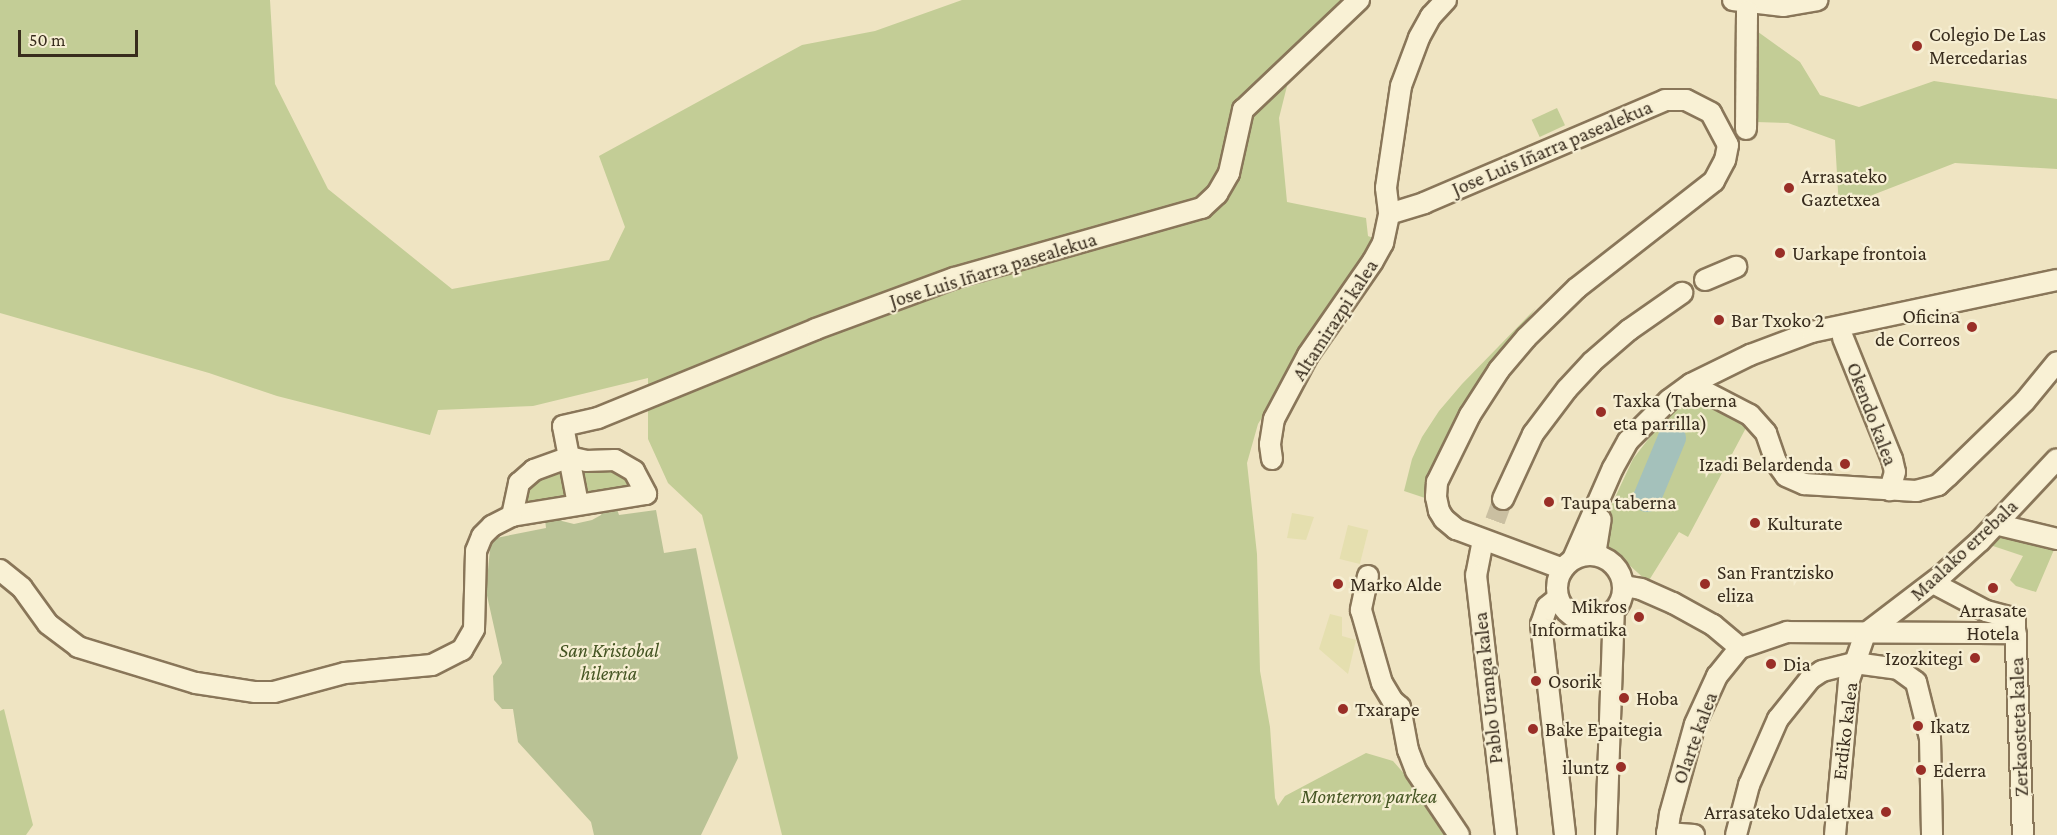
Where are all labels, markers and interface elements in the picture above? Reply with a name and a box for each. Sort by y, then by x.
scale bar [21,18,141,56]
place label: Colegio De Las Mercedarias [1929,22,2046,69]
text: 50 m [29,30,66,50]
marker: Colegio De Las Mercedarias [1910,39,1924,53]
street label: Jose Luis Iñarra pasealekua [1448,95,1656,201]
place label: Arrasateko Gaztetxea [1801,164,1887,211]
marker: Arrasateko Gaztetxea [1782,181,1796,195]
street label: Jose Luis Iñarra pasealekua [886,227,1100,313]
place label: Uarkape frontoia [1792,241,1927,265]
marker: Uarkape frontoia [1773,246,1787,260]
street label: Altamirazpi kalea [1287,255,1383,385]
place label: Oficina de Correos [1875,304,1960,351]
place label: Bar Txoko 2 [1731,308,1824,332]
marker: Bar Txoko 2 [1712,313,1726,327]
marker: Oficina de Correos [1965,320,1979,334]
street label: Okendo kalea [1841,359,1903,469]
place label: Taxka (Taberna eta parrilla) [1613,388,1737,435]
marker: Taxka (Taberna eta parrilla) [1594,405,1608,419]
place label: Izadi Belardenda [1699,452,1833,476]
marker: Izadi Belardenda [1838,457,1852,471]
place label: Taupa taberna [1561,490,1677,514]
street label: Maalako errebala [1905,494,2023,606]
marker: Taupa taberna [1542,495,1556,509]
place label: Kulturate [1767,511,1842,535]
marker: Kulturate [1748,516,1762,530]
place label: San Frantzisko eliza [1717,560,1834,607]
place label: Marko Alde [1350,572,1442,596]
marker: Marko Alde [1331,577,1345,591]
marker: San Frantzisko eliza [1698,577,1712,591]
marker: Arrasate Hotela [1986,581,2000,595]
place label: Mikros Informatika [1531,594,1627,641]
place label: Arrasate Hotela [1960,598,2026,645]
marker: Mikros Informatika [1632,610,1646,624]
street label: Pablo Uranga kalea [1468,611,1508,765]
park label: San Kristobal hilerria [559,639,659,686]
place label: Izozkitegi [1885,646,1963,670]
marker: Izozkitegi [1968,651,1982,665]
place label: Dia [1783,652,1811,676]
marker: Dia [1764,657,1778,671]
street label: Zerkaosteta kalea [2005,657,2033,797]
place label: Osorik [1548,669,1601,693]
marker: Osorik [1529,674,1543,688]
street label: Erdiko kalea [1827,681,1863,781]
place label: Hoba [1636,686,1679,710]
street label: Olarte kalea [1667,689,1723,787]
marker: Hoba [1617,691,1631,705]
place label: Txarape [1355,697,1419,721]
marker: Txarape [1336,702,1350,716]
place label: Ikatz [1930,714,1970,738]
place label: Bake Epaitegia [1545,717,1662,741]
marker: Ikatz [1911,719,1925,733]
marker: Bake Epaitegia [1526,722,1540,736]
place label: iluntz [1562,755,1609,779]
place label: Ederra [1933,758,1986,782]
marker: iluntz [1614,760,1628,774]
marker: Ederra [1914,763,1928,777]
park label: Monterron parkea [1301,784,1437,808]
place label: Arrasateko Udaletxea [1704,800,1874,824]
marker: Arrasateko Udaletxea [1879,805,1893,819]

